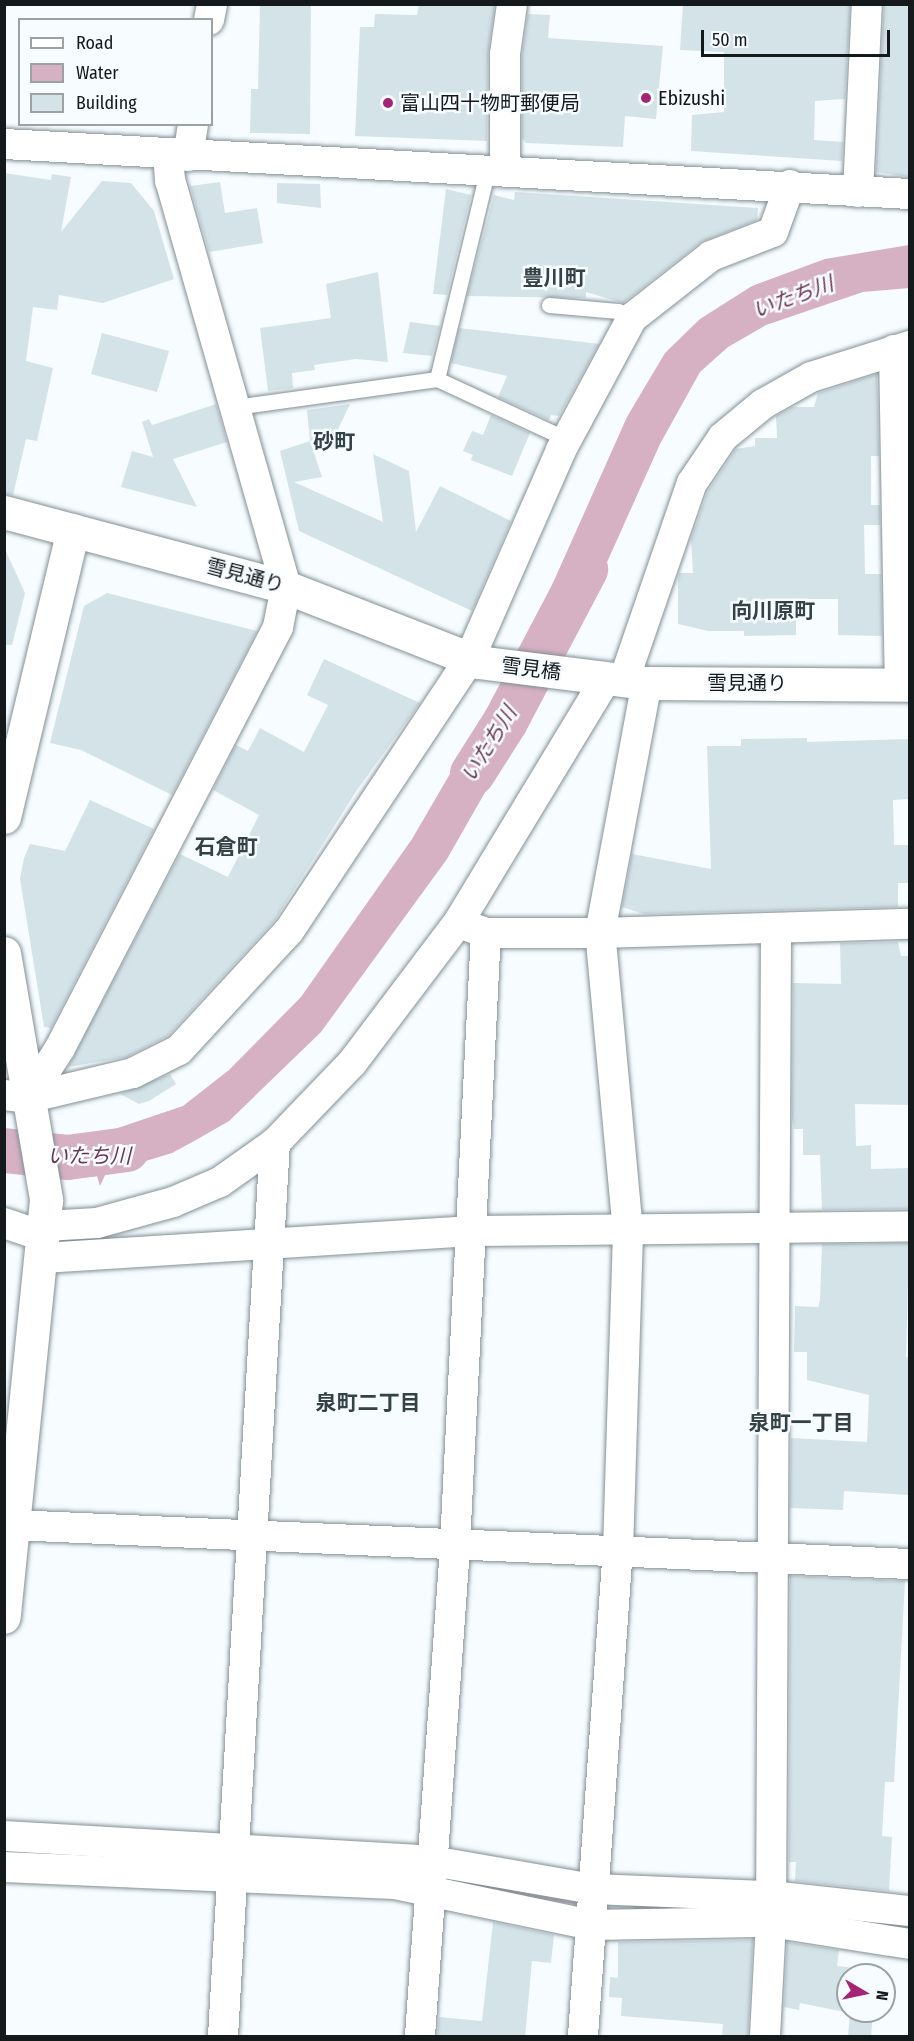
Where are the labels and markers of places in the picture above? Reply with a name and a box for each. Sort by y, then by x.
place label: Ebizushi [658,86,725,110]
place label: 富山四十物町郵便局 [400,91,580,115]
marker: Ebizushi [639,91,653,105]
marker: 富山四十物町郵便局 [381,96,395,110]

